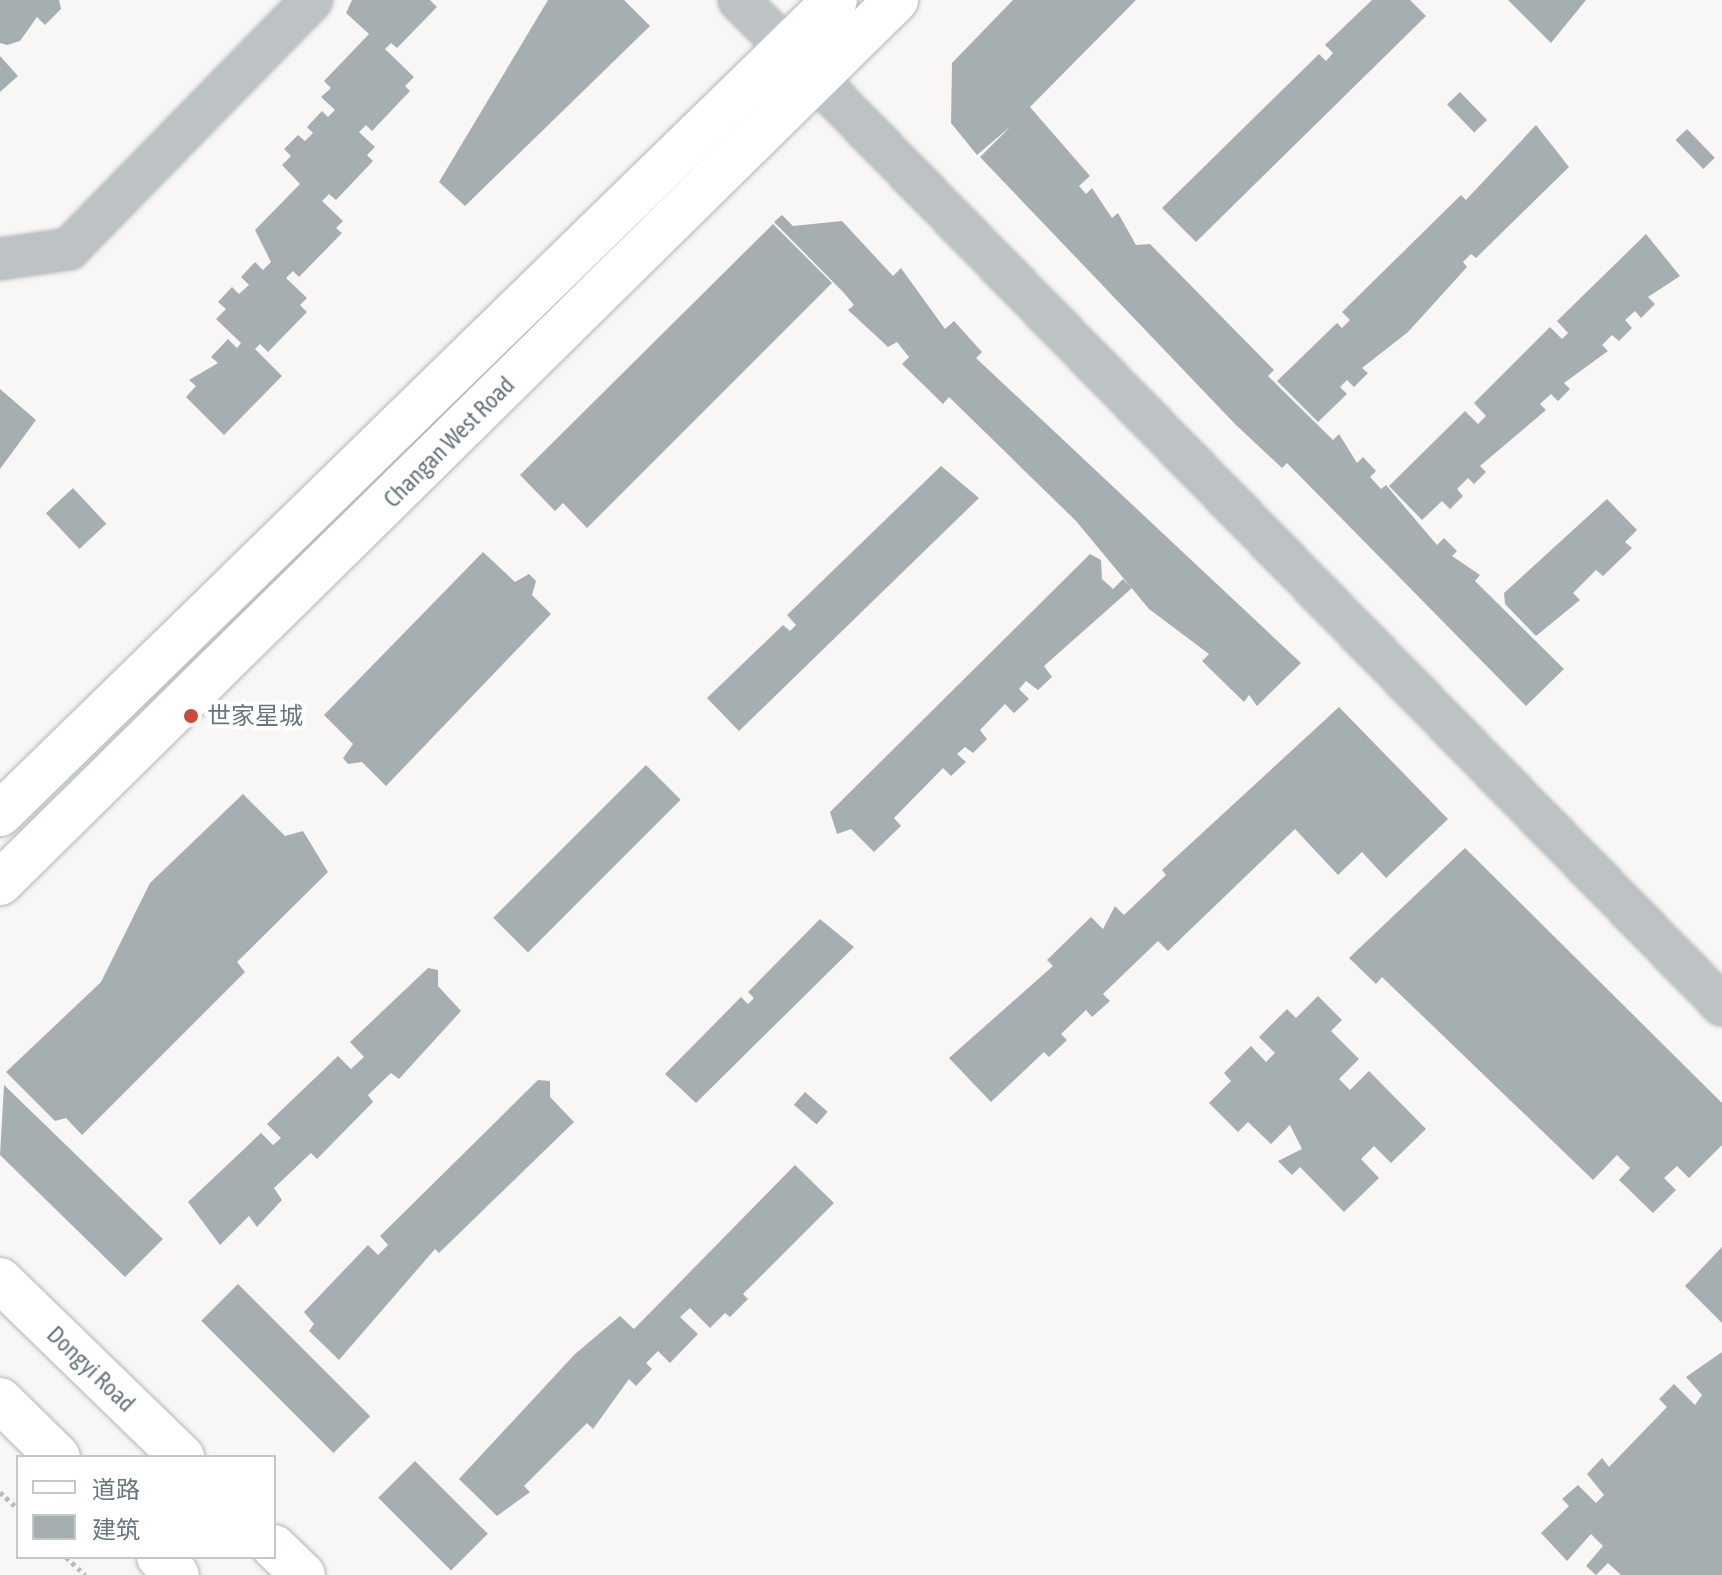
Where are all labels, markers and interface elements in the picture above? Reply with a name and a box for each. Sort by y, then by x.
street label: Changan West Road [378,371,520,513]
place label: 世家星城 [207,702,303,730]
marker: 世家星城 [182,707,200,725]
street label: Dongyi Road [41,1320,141,1418]
legend [16,1455,276,1559]
text: 道路 [92,1476,140,1503]
text: 建筑 [92,1516,140,1543]

